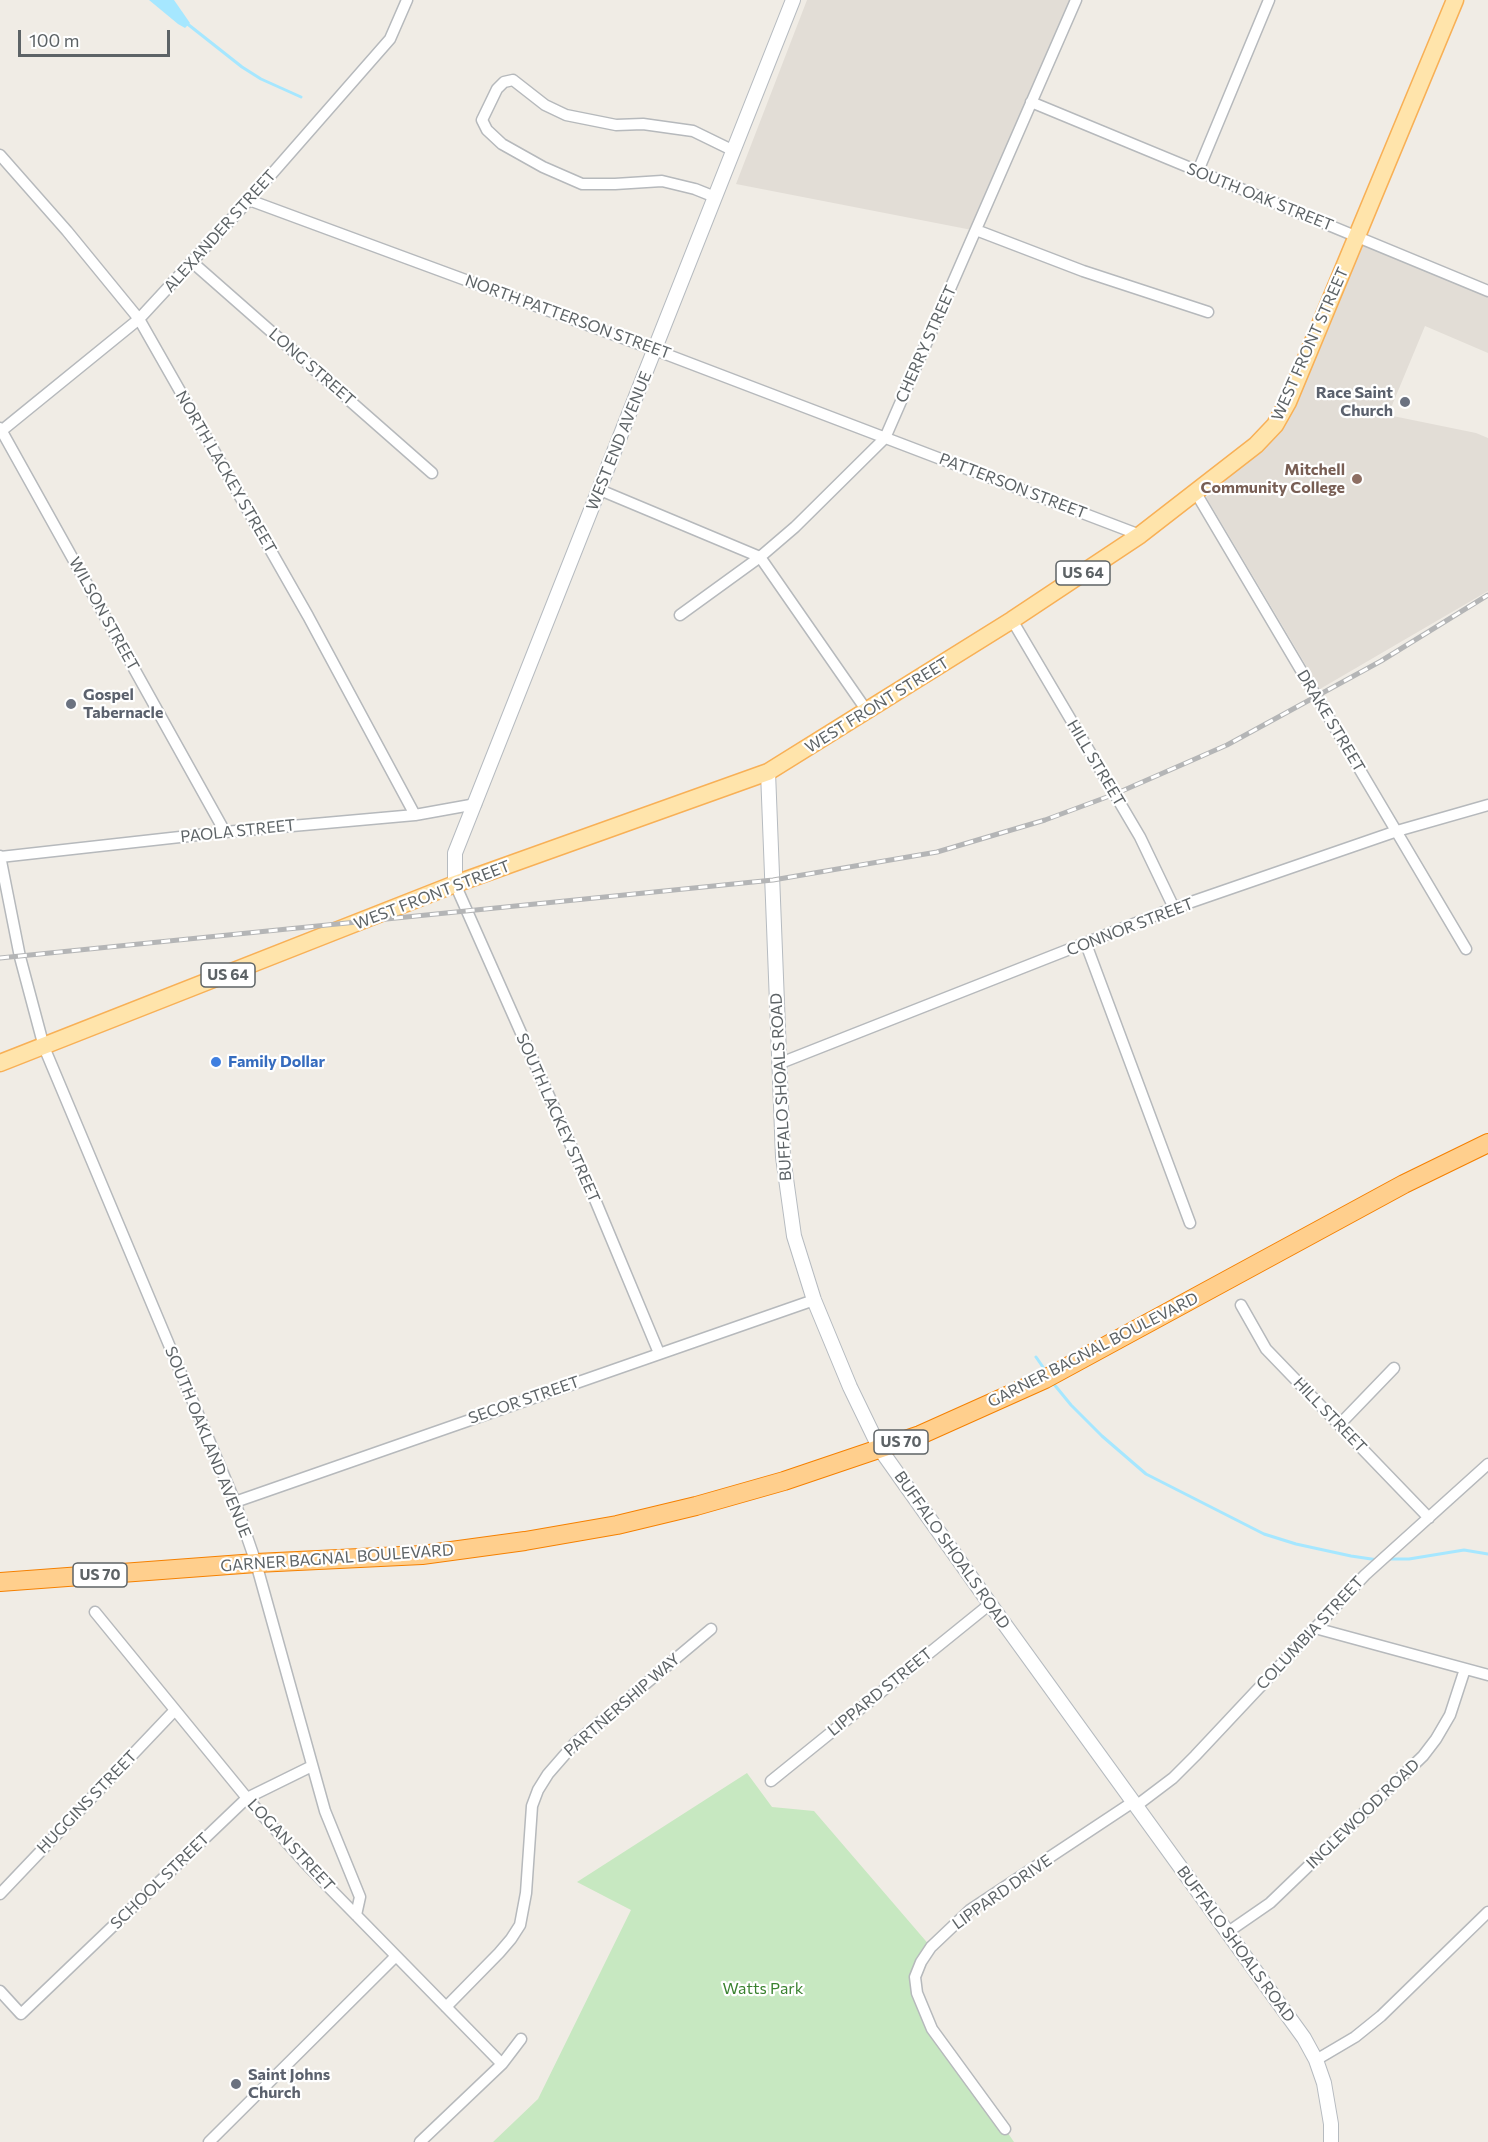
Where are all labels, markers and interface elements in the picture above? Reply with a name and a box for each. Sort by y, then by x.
scale bar [21,18,172,56]
text: 100 m [29,29,79,51]
street label: SOUTH OAK STREET [1184,159,1336,235]
street label: ALEXANDER STREET [160,166,280,296]
street label: WEST FRONT STREET [1268,264,1352,424]
street label: NORTH PATTERSON STREET [463,271,673,363]
street label: CHERRY STREET [892,282,960,406]
street label: LONG STREET [265,324,359,410]
street label: WEST END AVENUE [582,369,656,513]
place label: Race Saint Church [1316,383,1393,421]
street label: NORTH LACKEY STREET [172,387,280,557]
marker: Race Saint Church [1398,395,1412,409]
street label: PATTERSON STREET [936,449,1090,523]
place label: Mitchell Community College [1200,460,1345,498]
marker: Mitchell Community College [1350,472,1364,486]
street label: WILSON STREET [65,554,143,674]
road number: US 64 [1056,561,1110,585]
street label: WEST FRONT STREET [802,653,952,757]
street label: DRAKE STREET [1293,666,1369,776]
place label: Gospel Tabernacle [83,685,163,723]
marker: Gospel Tabernacle [64,697,78,711]
street label: HILL STREET [1063,716,1129,810]
street label: PAOLA STREET [180,815,296,847]
street label: WEST FRONT STREET [351,856,513,934]
street label: CONNOR STREET [1064,894,1196,960]
road number: US 64 [201,963,255,987]
street label: BUFFALO SHOALS ROAD [766,992,796,1182]
street label: SOUTH LACKEY STREET [512,1030,604,1206]
place label: Family Dollar [228,1052,325,1072]
marker: Family Dollar [209,1055,223,1069]
street label: GARNER BAGNAL BOULEVARD [984,1288,1202,1412]
street label: SOUTH OAKLAND AVENUE [161,1344,255,1540]
street label: SECOR STREET [466,1372,582,1428]
street label: HILL STREET [1289,1373,1371,1457]
road number: US 70 [874,1430,928,1454]
street label: BUFFALO SHOALS ROAD [890,1467,1014,1633]
street label: GARNER BAGNAL BOULEVARD [220,1540,454,1576]
road number: US 70 [73,1563,127,1587]
street label: COLUMBIA STREET [1252,1572,1368,1694]
street label: LIPPARD STREET [824,1644,936,1740]
street label: PARTNERSHIP WAY [560,1649,684,1761]
street label: HUGGINS STREET [33,1747,141,1857]
street label: INGLEWOOD ROAD [1302,1755,1424,1873]
street label: LOGAN STREET [243,1795,339,1895]
street label: SCHOOL STREET [107,1829,213,1933]
street label: LIPPARD DRIVE [949,1851,1055,1933]
street label: BUFFALO SHOALS ROAD [1173,1862,1299,2026]
park label: Watts Park [723,1979,803,1999]
place label: Saint Johns Church [248,2065,330,2103]
marker: Saint Johns Church [229,2077,243,2091]

